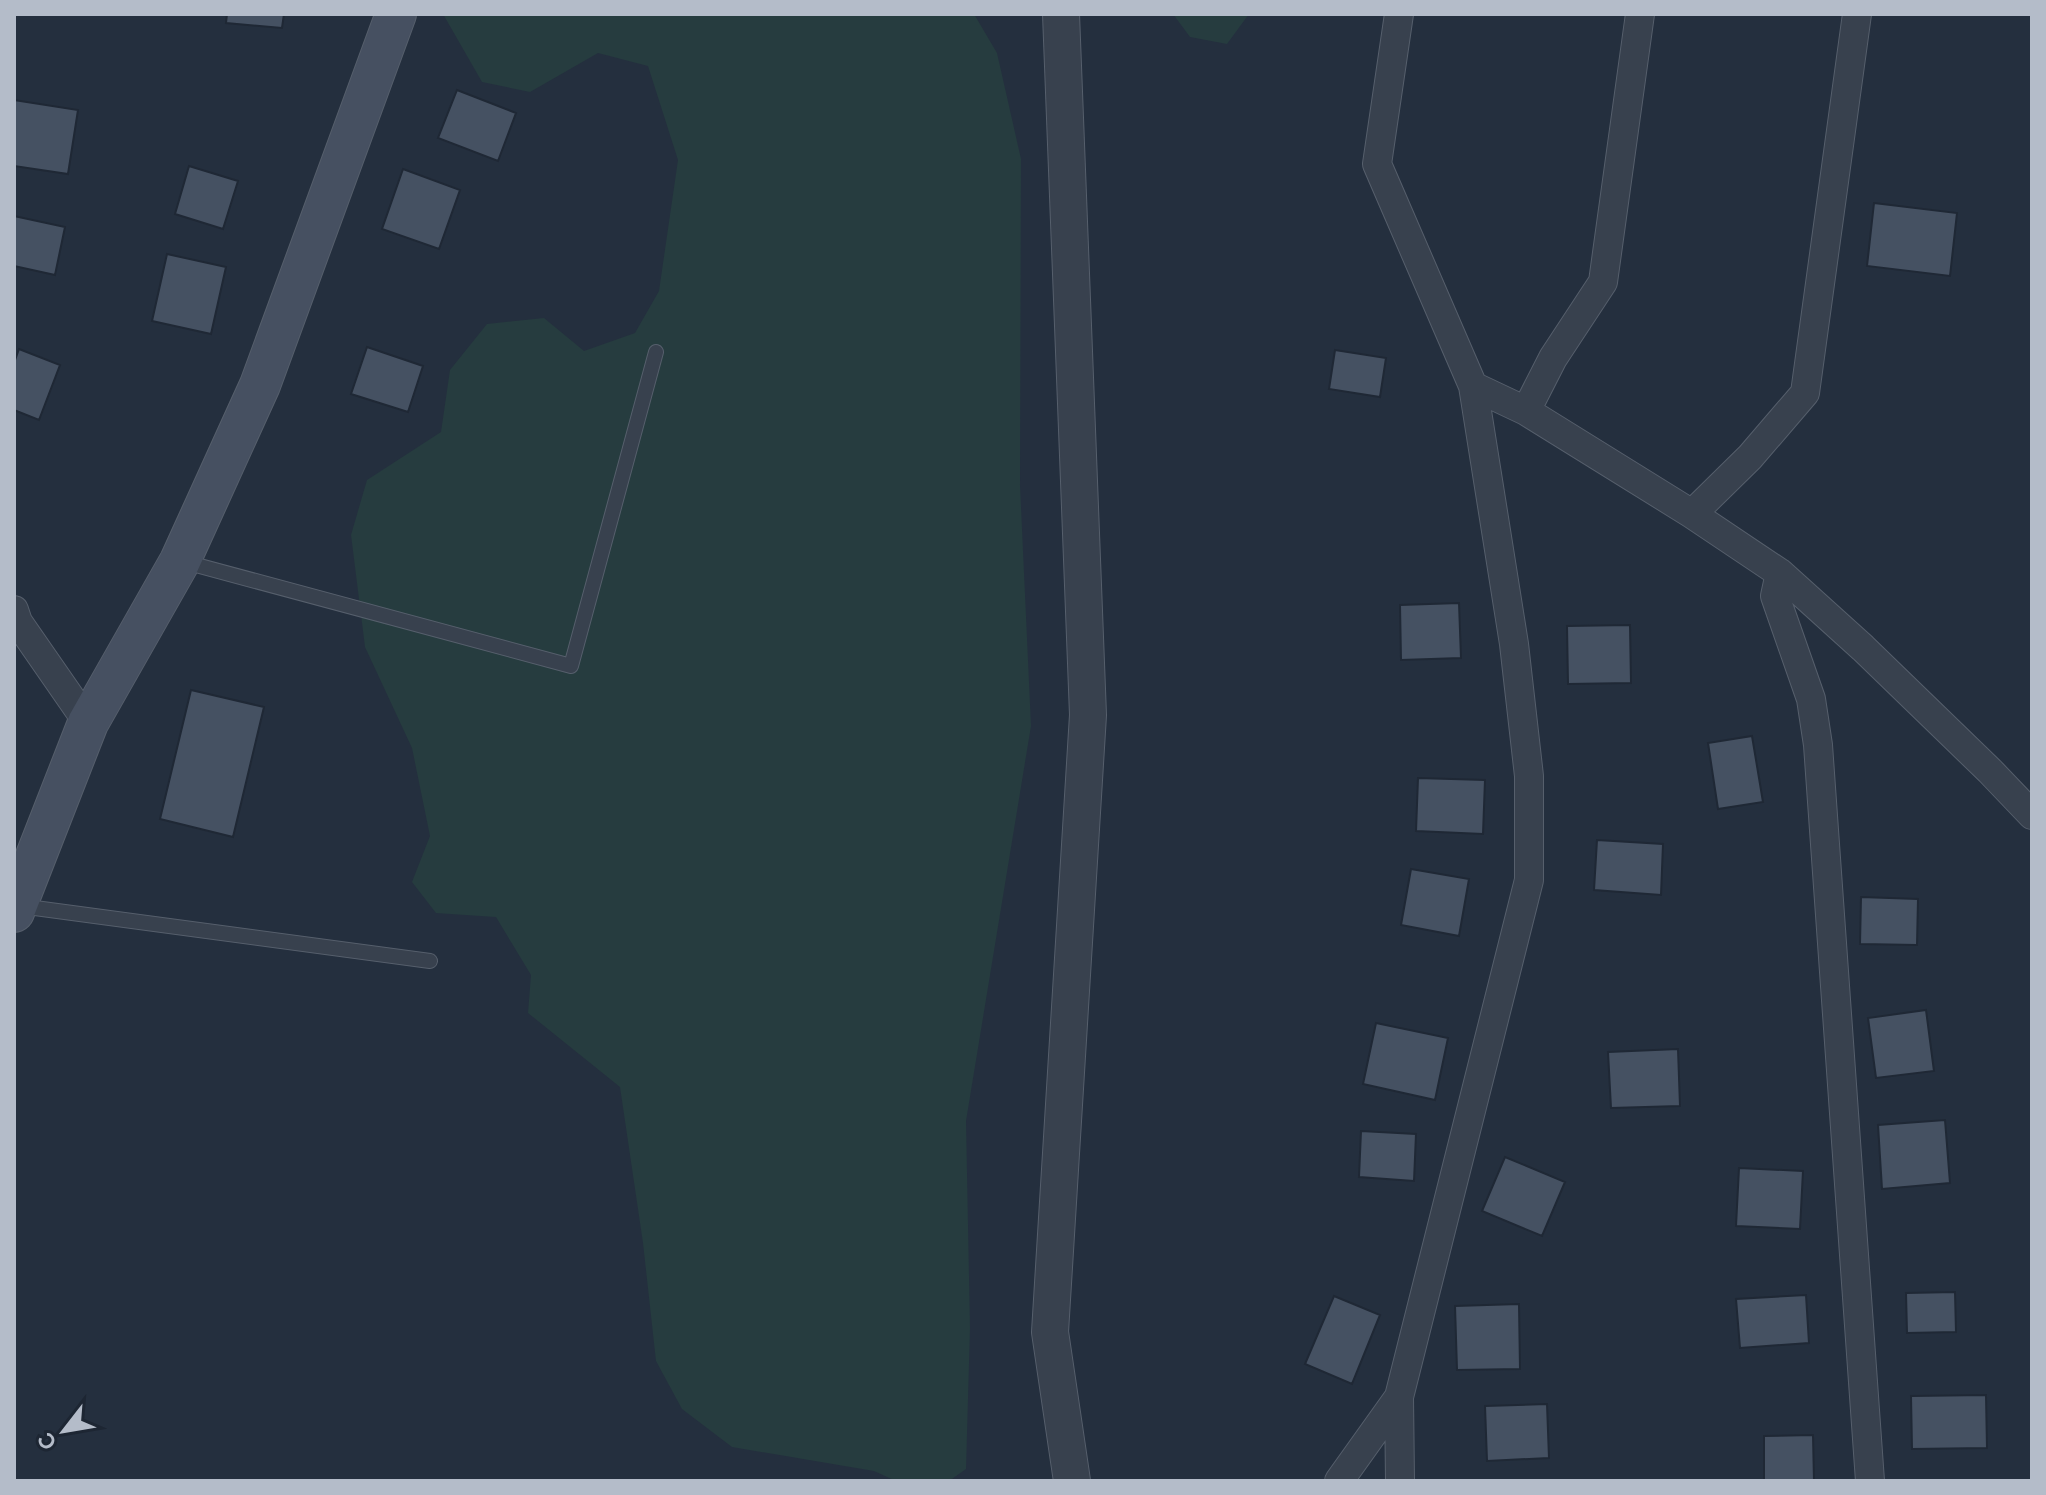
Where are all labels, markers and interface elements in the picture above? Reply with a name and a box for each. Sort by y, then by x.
north arrow [24,1391,104,1471]
text: С [32,1428,62,1454]

